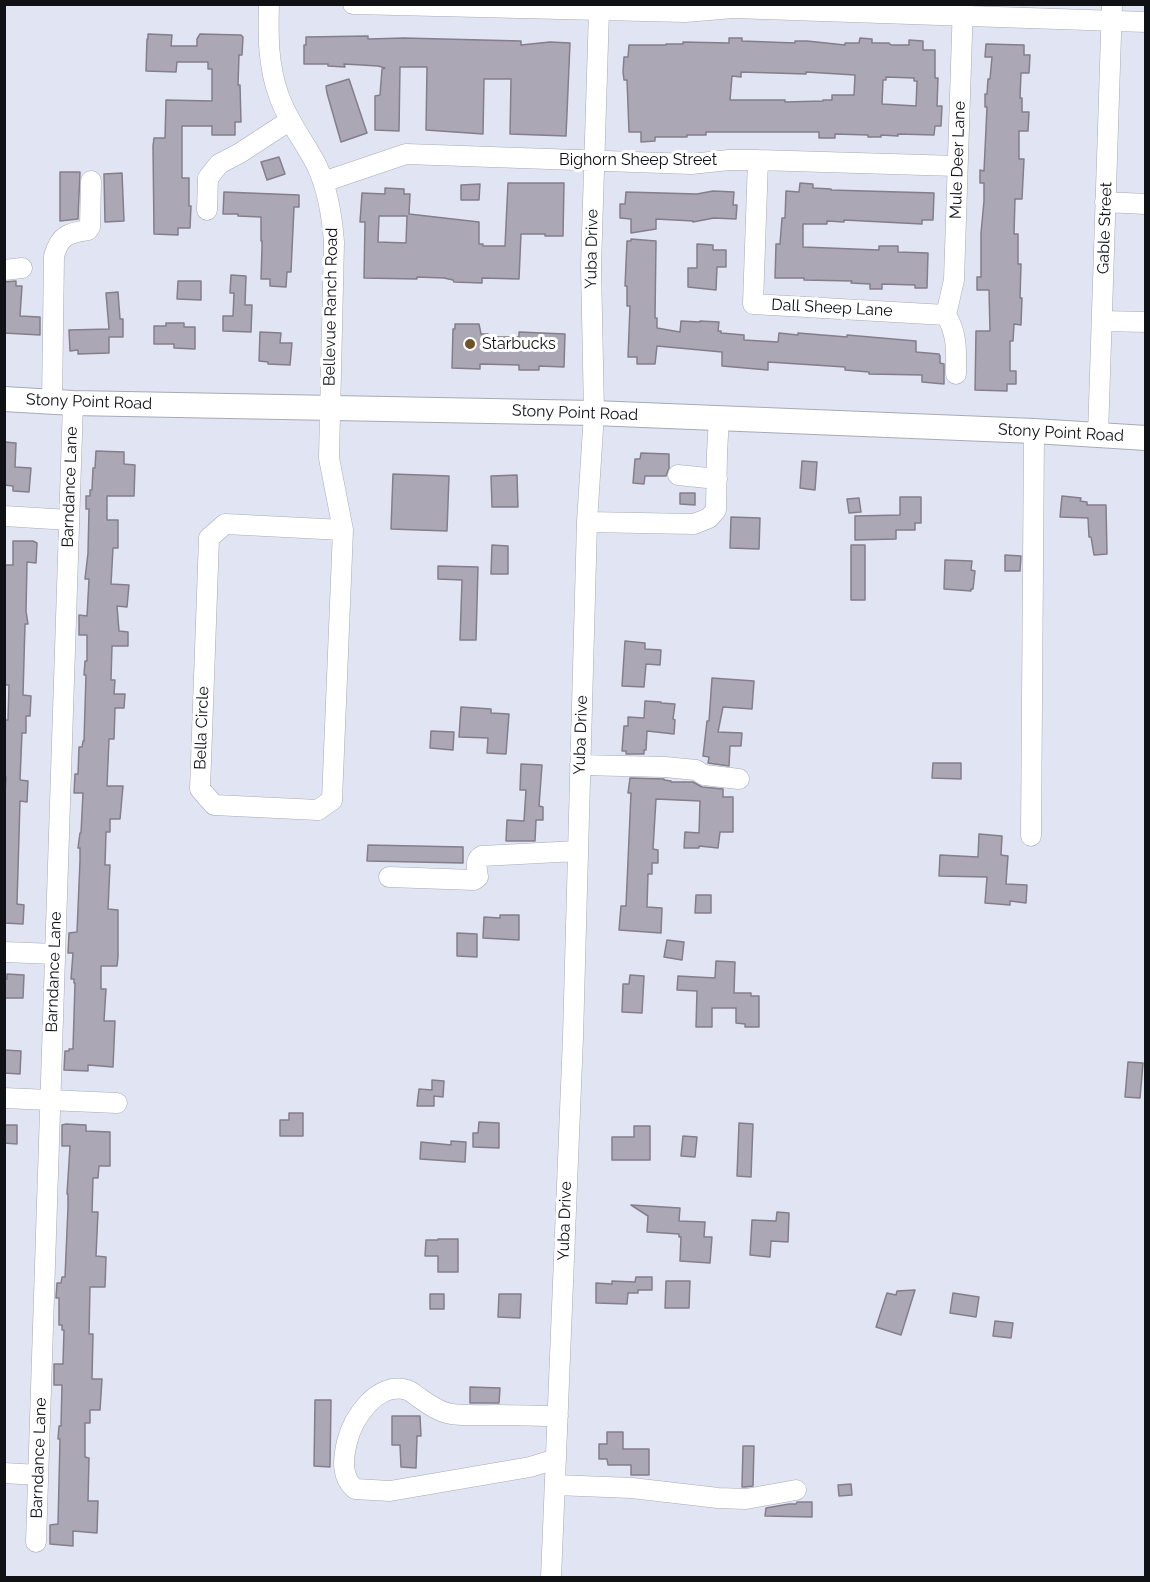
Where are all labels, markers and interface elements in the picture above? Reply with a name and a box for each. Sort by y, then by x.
street label: Mule Deer Lane [946,101,970,219]
street label: Bighorn Sheep Street [559,150,717,170]
street label: Gable Street [1094,182,1116,274]
street label: Yuba Drive [582,209,602,289]
street label: Bellevue Ranch Road [320,228,342,386]
street label: Dall Sheep Lane [771,295,893,321]
place label: Starbucks [482,334,556,354]
marker: Starbucks [463,337,477,351]
street label: Stony Point Road [26,390,152,414]
street label: Stony Point Road [512,401,638,425]
street label: Stony Point Road [998,420,1124,446]
street label: Barndance Lane [58,426,82,548]
street label: Bella Circle [191,686,213,770]
street label: Yuba Drive [570,695,592,775]
street label: Barndance Lane [42,911,66,1033]
street label: Yuba Drive [554,1181,576,1261]
street label: Barndance Lane [27,1397,51,1519]

